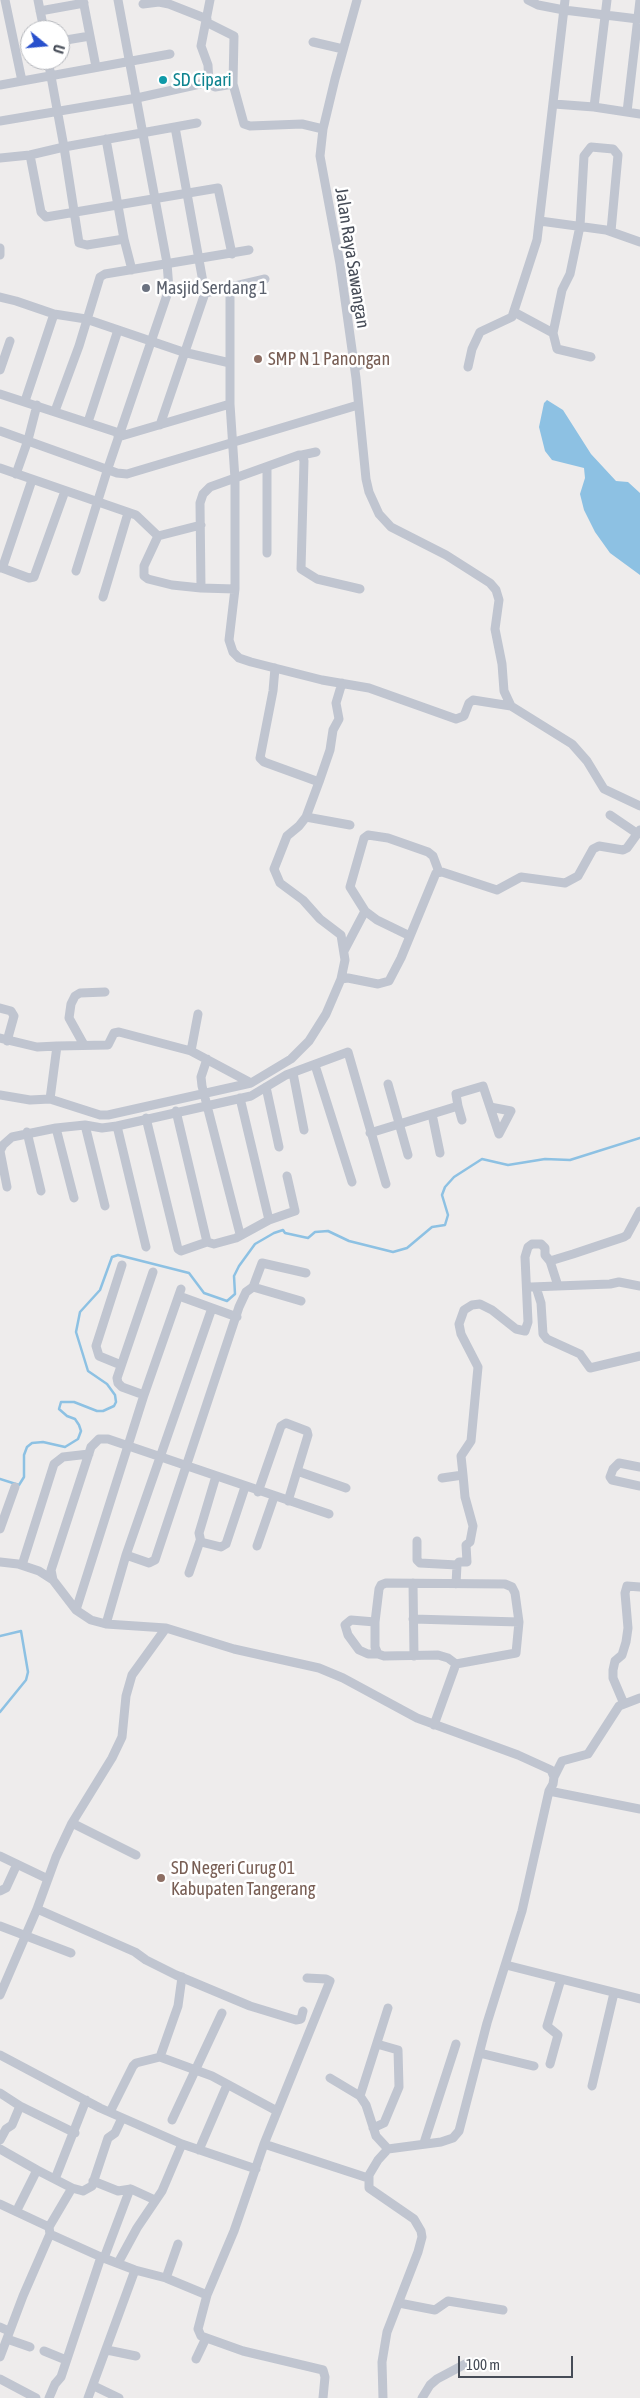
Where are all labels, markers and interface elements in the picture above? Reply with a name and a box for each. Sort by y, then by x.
north arrow [20,20,70,70]
text: U [50,43,67,55]
place label: SD Cipari [173,69,232,91]
marker: SD Cipari [157,74,169,86]
street label: Jalan Raya Sawangan [330,186,374,330]
place label: Masjid Serdang 1 [156,277,267,299]
marker: Masjid Serdang 1 [140,282,152,294]
place label: SMP N 1 Panongan [268,348,390,370]
marker: SMP N 1 Panongan [252,353,264,365]
place label: SD Negeri Curug 01 Kabupaten Tangerang [171,1857,315,1900]
marker: SD Negeri Curug 01 Kabupaten Tangerang [155,1872,167,1884]
scale bar [460,2346,575,2378]
text: 100 m [466,2356,500,2373]

